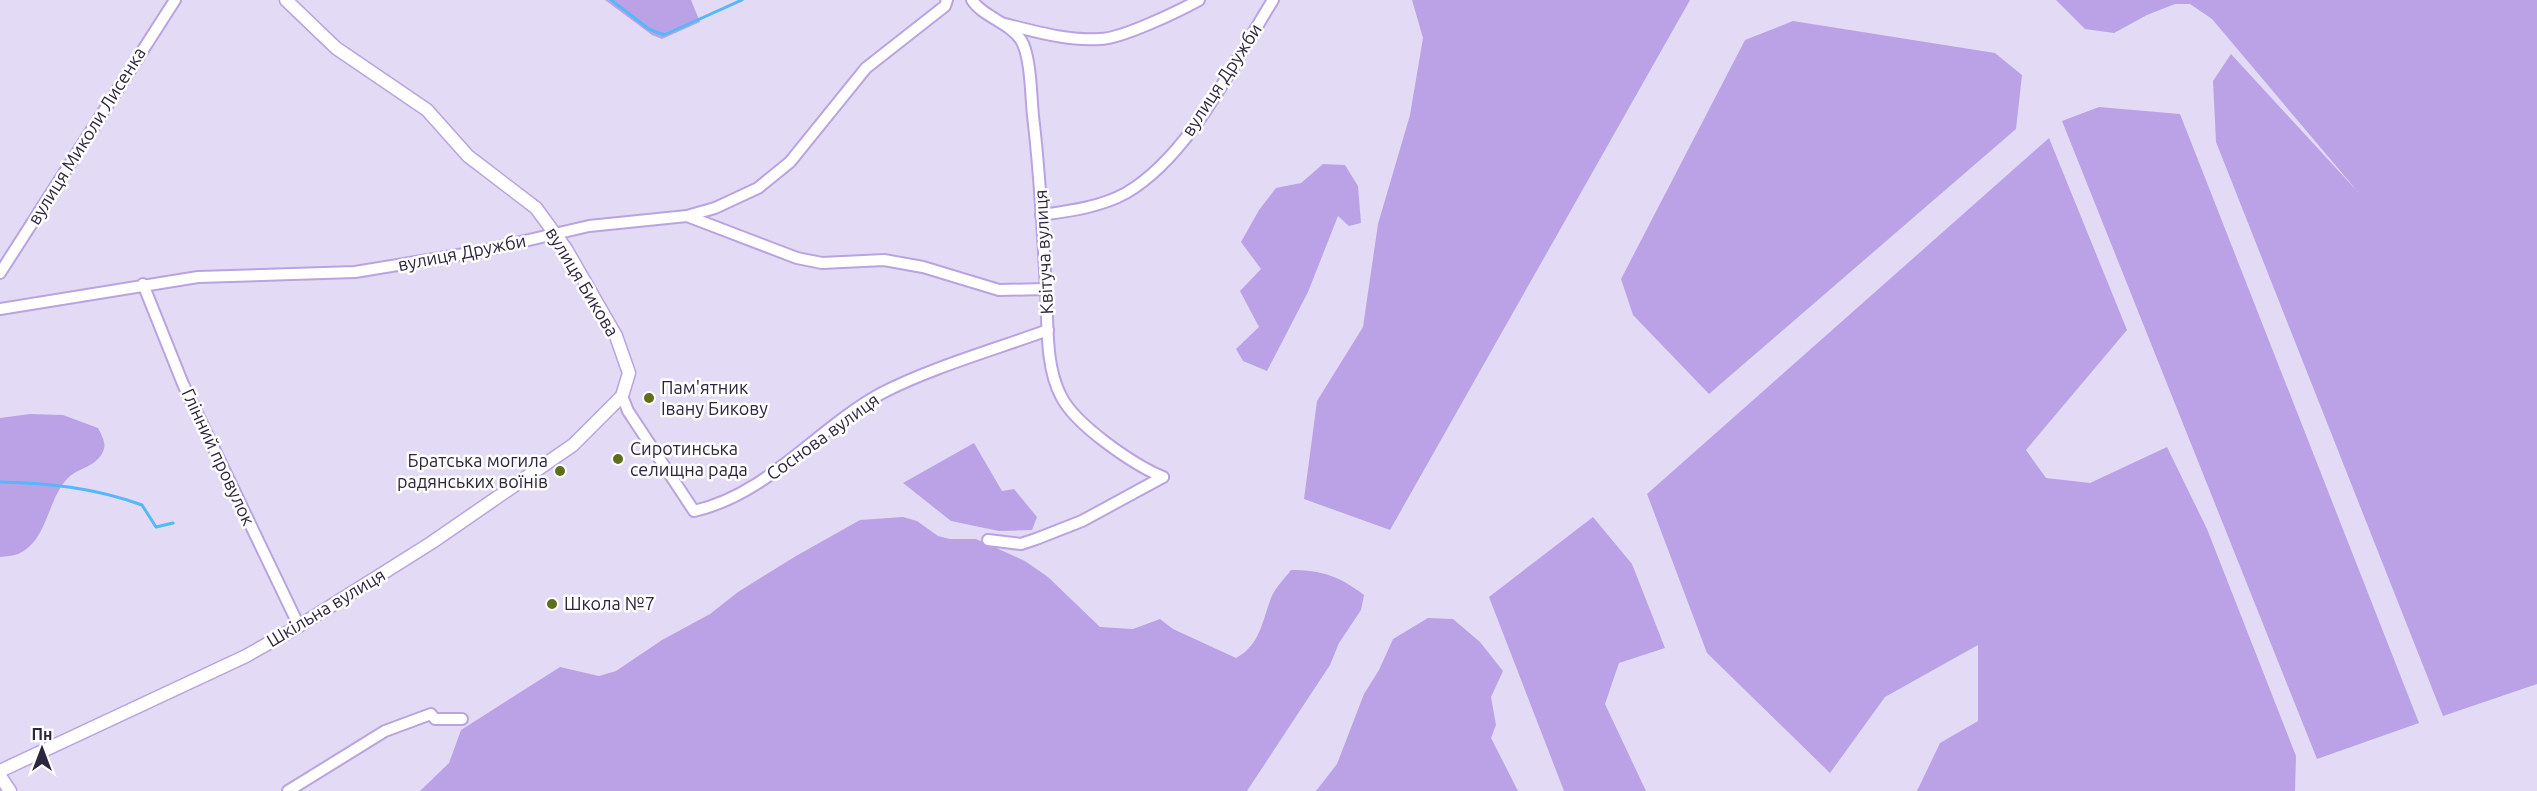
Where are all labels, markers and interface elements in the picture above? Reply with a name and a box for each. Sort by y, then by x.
street label: вулиця Дружби [1177,19,1265,139]
street label: вулиця Миколи Лисенка [23,43,149,228]
street label: Квітуча вулиця [1030,189,1056,315]
street label: вулиця Бикова [542,223,623,340]
street label: вулиця Дружби [396,230,528,274]
place label: Пам'ятник Івану Бикову [661,377,768,418]
street label: Глінний провулок [178,385,259,528]
street label: Соснова вулиця [762,389,882,484]
marker: Пам'ятник Івану Бикову [642,391,656,405]
place label: Сиротинська селищна рада [630,438,748,479]
place label: Братська могила радянських воїнів [397,450,548,491]
marker: Сиротинська селищна рада [611,452,625,466]
marker: Братська могила радянських воїнів [553,464,567,478]
street label: Шкільна вулиця [263,564,388,650]
place label: Школа №7 [564,593,655,613]
marker: Школа №7 [545,597,559,611]
north arrow [12,719,72,779]
text: Пн [32,725,52,743]

